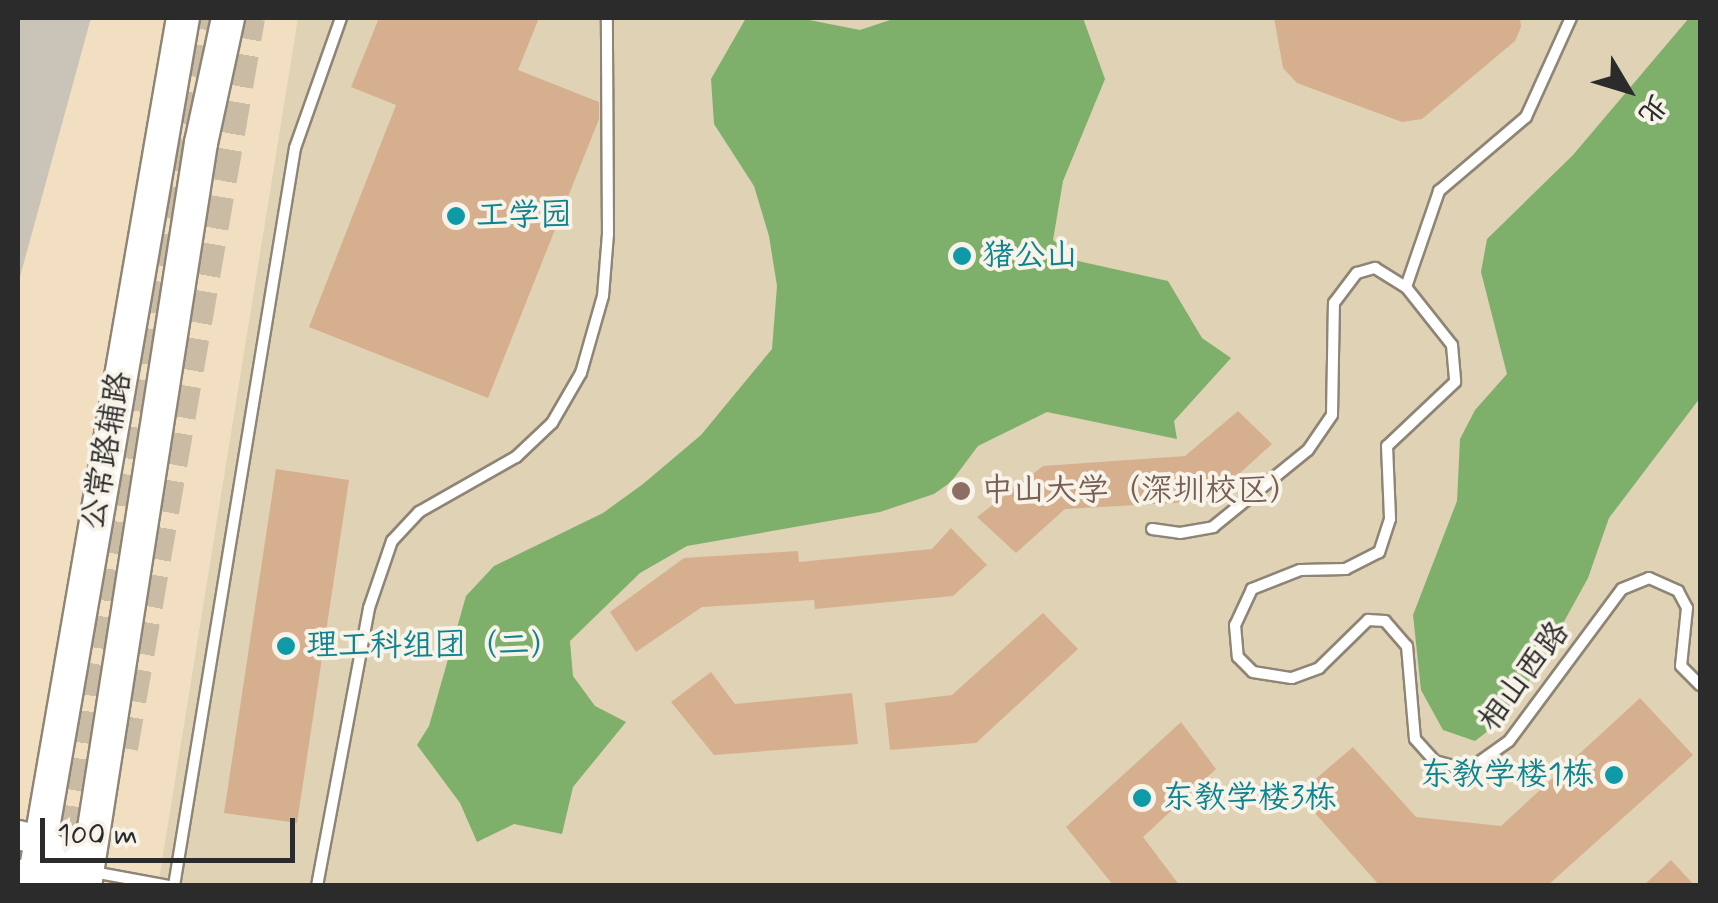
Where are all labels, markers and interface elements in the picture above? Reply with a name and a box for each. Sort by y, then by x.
north arrow [1578,40,1678,140]
text: 北 [1629,86,1675,131]
place label: 工学园 [476,197,572,235]
marker: 工学园 [445,205,467,227]
place label: 猪公山 [982,237,1078,275]
marker: 猪公山 [951,245,973,267]
street label: 公常路辅路 [74,369,140,533]
place label: 中山大学（深圳校区） [981,472,1301,510]
marker: 中山大学（深圳校区） [950,480,972,502]
street label: 相山西路 [1470,614,1578,740]
place label: 理工科组团（二） [306,627,562,665]
marker: 理工科组团（二） [275,635,297,657]
place label: 东教学楼1栋 [1420,756,1594,794]
marker: 东教学楼1栋 [1603,764,1625,786]
place label: 东教学楼3栋 [1162,779,1336,817]
marker: 东教学楼3栋 [1131,787,1153,809]
scale bar [45,798,300,860]
text: 100 m [57,816,138,855]

